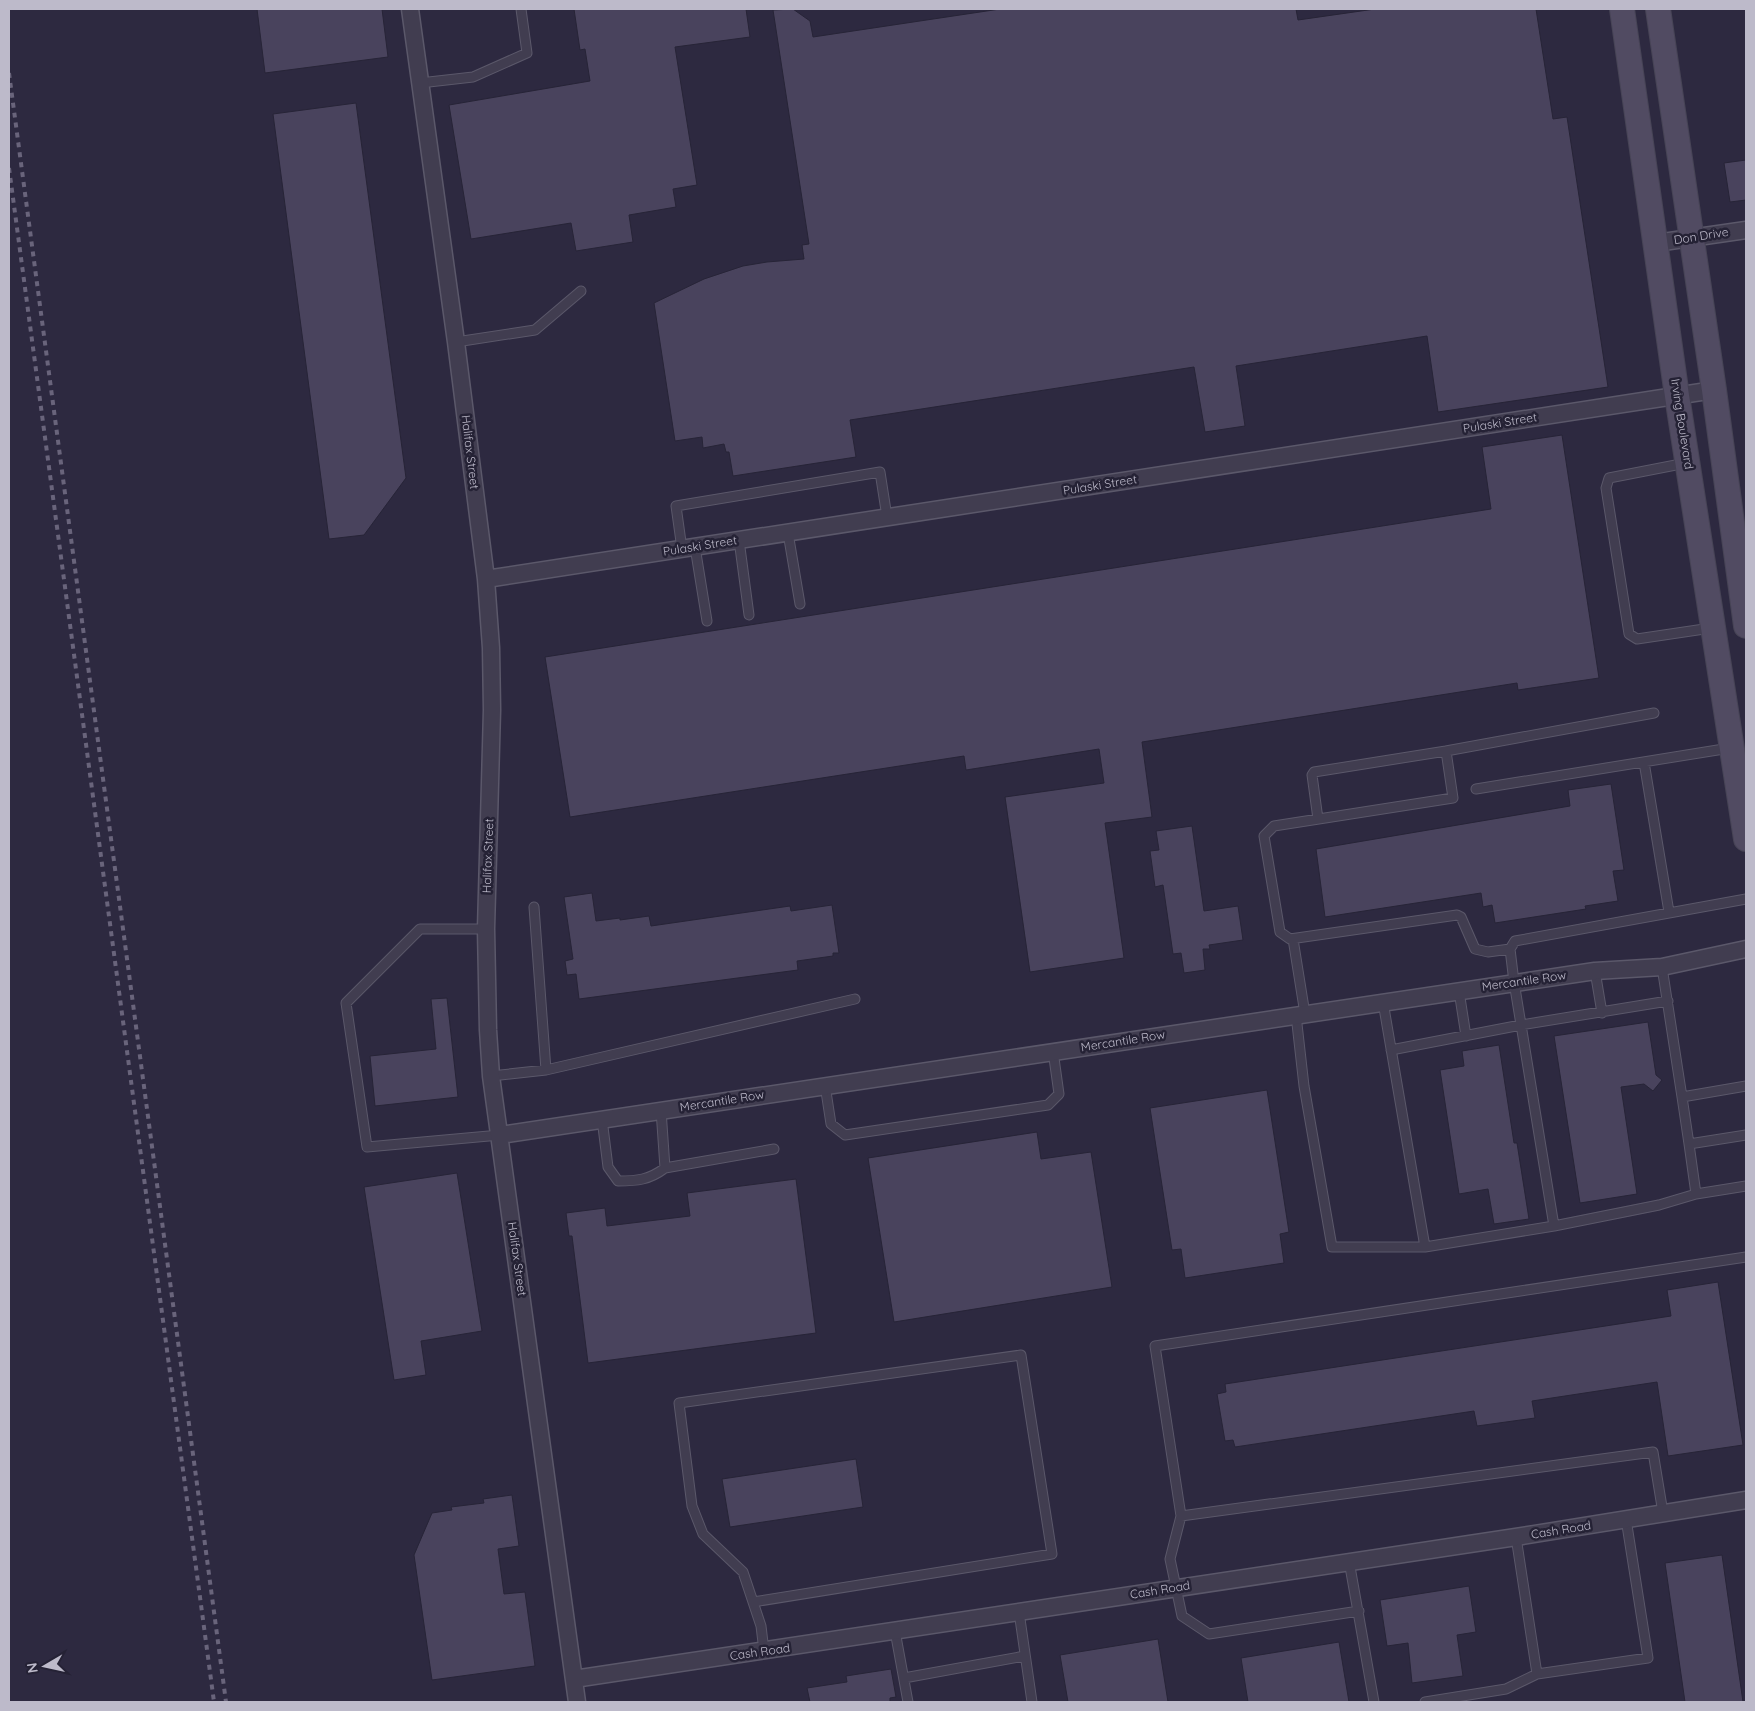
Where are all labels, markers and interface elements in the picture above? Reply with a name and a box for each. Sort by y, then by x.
street label: Don Drive [1673,224,1730,247]
street label: Irving Boulevard [1668,378,1697,470]
street label: Pulaski Street [1462,409,1538,436]
street label: Halifax Street [458,414,482,490]
street label: Pulaski Street [1062,471,1138,498]
street label: Pulaski Street [662,532,738,559]
street label: Halifax Street [479,818,496,894]
street label: Mercantile Row [1481,967,1567,994]
street label: Mercantile Row [1080,1026,1166,1055]
street label: Mercantile Row [679,1086,765,1115]
street label: Halifax Street [505,1221,530,1297]
street label: Cash Road [1530,1517,1592,1542]
street label: Cash Road [1129,1577,1191,1602]
street label: Cash Road [729,1640,791,1663]
north arrow [20,1641,70,1691]
text: N [22,1662,42,1675]

